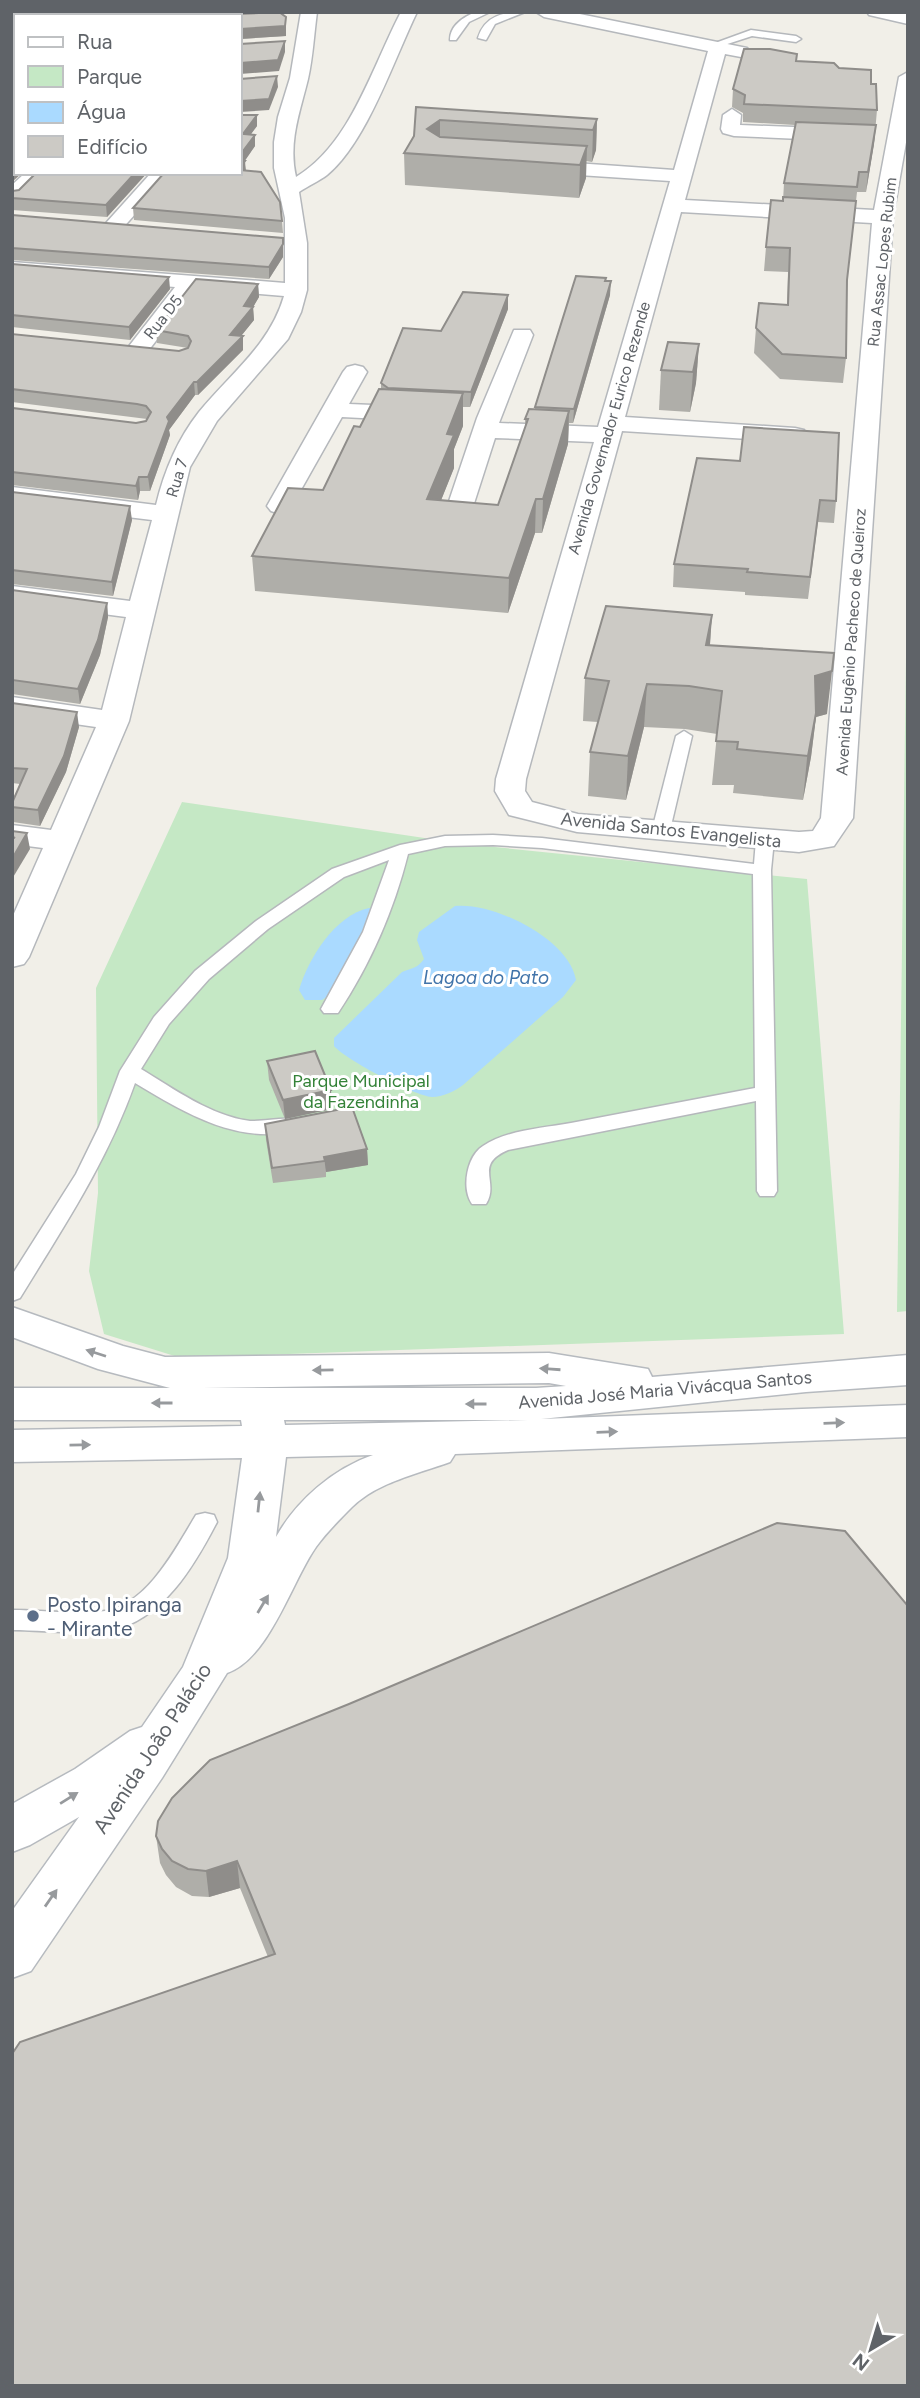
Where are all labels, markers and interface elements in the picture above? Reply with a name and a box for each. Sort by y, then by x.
legend [14,14,242,175]
text: Rua [77,29,113,54]
text: Parque [77,64,142,89]
text: Água [77,99,126,124]
text: Edifício [77,134,148,159]
street label: Rua Assac Lopes Rubim [864,176,900,348]
street label: Rua D5 [140,291,186,343]
street label: Avenida Governador Eurico Rezende [564,299,654,557]
street label: Rua 7 [162,456,192,500]
street label: Avenida Eugênio Pacheco de Queiroz [832,508,870,776]
street label: Avenida Santos Evangelista [560,807,782,853]
water label: Lagoa do Pato [423,966,549,989]
park label: Parque Municipal da Fazendinha [292,1070,430,1113]
one-way arrow [86,1347,107,1357]
one-way arrow [539,1363,561,1374]
one-way arrow [312,1364,334,1376]
street label: Avenida José Maria Vivácqua Santos [517,1366,813,1414]
one-way arrow [151,1397,173,1409]
one-way arrow [465,1398,487,1410]
one-way arrow [823,1418,845,1429]
one-way arrow [596,1427,618,1438]
one-way arrow [70,1439,92,1451]
one-way arrow [254,1491,265,1513]
place label: Posto Ipiranga - Mirante [47,1592,182,1641]
one-way arrow [257,1595,269,1614]
marker: Posto Ipiranga - Mirante [25,1608,41,1624]
street label: Avenida João Palácio [88,1658,216,1838]
one-way arrow [60,1791,79,1804]
one-way arrow [44,1889,58,1907]
north arrow [836,2314,906,2384]
text: N [848,2348,874,2376]

